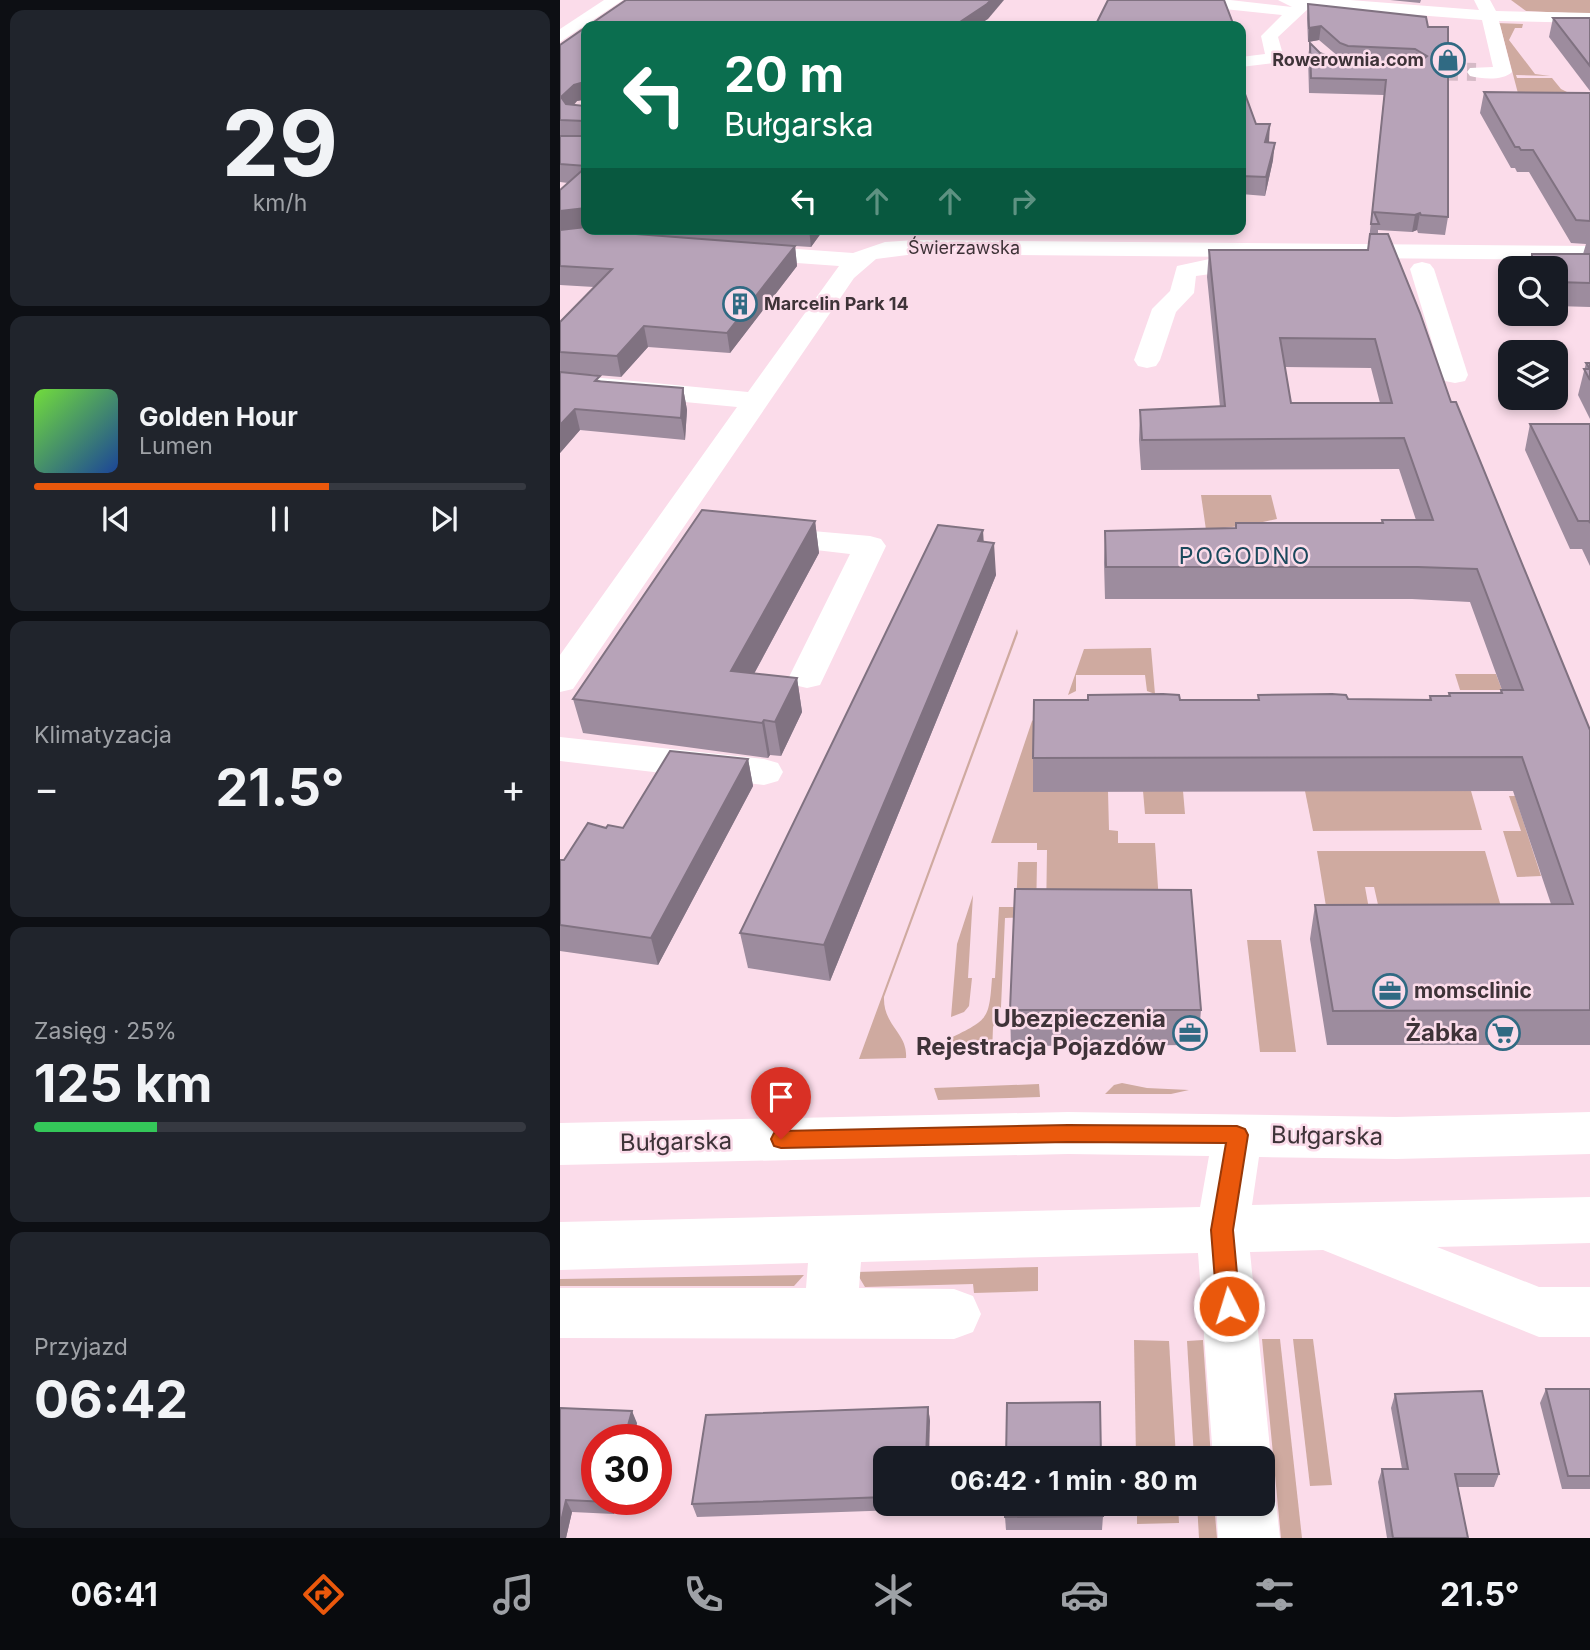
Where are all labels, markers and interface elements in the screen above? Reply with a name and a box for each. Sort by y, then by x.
shop icon: Rowerownia.com [1429,41,1467,79]
text: 20 m [724,45,844,104]
icon: left [609,49,700,140]
place label: Rowerownia.com [1272,49,1424,70]
text: 29 [222,88,338,198]
text: Bułgarska [724,105,874,144]
icon: left [785,182,823,220]
icon: ahead [858,182,896,220]
icon: ahead [931,182,969,220]
icon: right [1004,182,1042,220]
text: km/h [253,189,307,217]
street label: Świerzawska [908,236,1020,258]
map controls [1498,256,1568,410]
button: search [1498,256,1568,326]
building icon: Marcelin Park 14 [721,285,759,323]
place label: Marcelin Park 14 [764,293,909,314]
button: layers [1498,340,1568,410]
text: Golden Hour [139,401,298,432]
text: Lumen [139,432,213,460]
icon: previous [97,500,135,538]
icon: pause [261,500,299,538]
icon: next [425,500,463,538]
district label: POGODNO [1179,542,1311,570]
text: Klimatyzacja [34,721,172,749]
text: 21.5° [215,756,345,819]
text: − [34,765,59,811]
text: + [501,765,526,811]
office icon: momsclinic [1371,972,1409,1010]
place label: momsclinic [1414,978,1532,1003]
place label: Ubezpieczenia Rejestracja Pojazdów [916,1004,1167,1061]
office icon: Ubezpieczenia Rejestracja Pojazdów [1171,1014,1209,1052]
supermarket icon: Żabka [1484,1014,1522,1052]
text: Zasięg · 25% [34,1017,177,1045]
place label: Żabka [1405,1017,1478,1047]
text: 125 km [34,1052,212,1115]
pin [751,1067,811,1139]
icon: arrive [762,1078,800,1116]
street label: Bułgarska [1271,1120,1383,1151]
street label: Bułgarska [620,1126,732,1157]
position arrow [1192,1269,1266,1343]
text: Przyjazd [34,1333,128,1361]
text: 06:42 [34,1368,188,1431]
speed limit sign: 30 [581,1424,672,1515]
text: 06:42 · 1 min · 80 m [950,1465,1198,1496]
icon: directions [299,1570,348,1619]
icon: music [489,1570,538,1619]
icon: phone [679,1570,728,1619]
icon: climate [869,1570,918,1619]
icon: car [1060,1570,1109,1619]
icon: filters [1250,1570,1299,1619]
text: 06:41 [71,1575,158,1614]
text: 21.5° [1440,1575,1519,1614]

